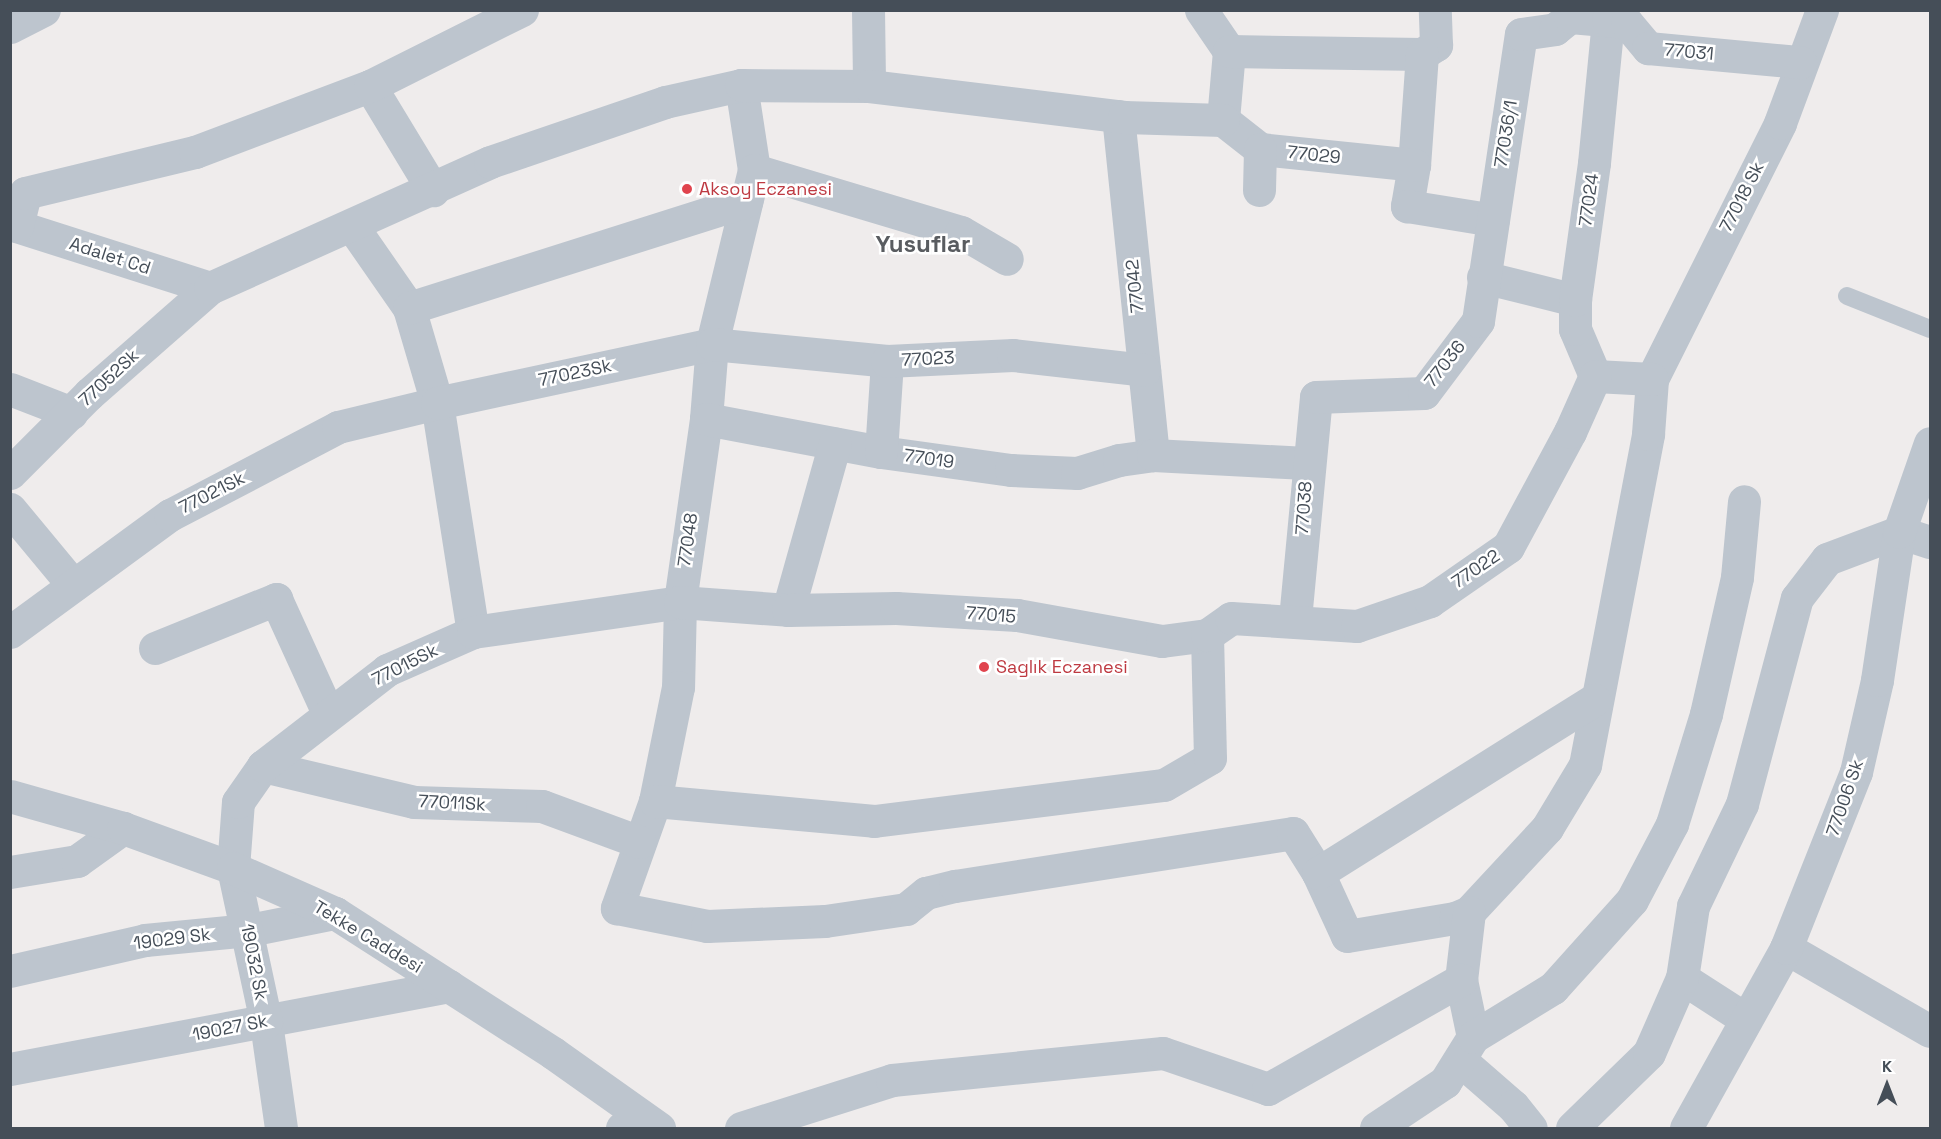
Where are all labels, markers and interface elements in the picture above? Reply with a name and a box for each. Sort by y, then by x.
street label: 77031 [1663,39,1715,65]
street label: 77036/1 [1490,99,1522,169]
street label: 77029 [1286,141,1342,169]
street label: 77018 Sk [1715,158,1769,236]
street label: 77024 [1575,172,1603,228]
place label: Aksoy Eczanesi [699,178,832,200]
marker: Aksoy Eczanesi [680,182,694,196]
district label: Yusuflar [876,230,970,258]
street label: Adalet Cd [67,233,153,279]
street label: 77042 [1121,258,1149,314]
street label: 77036 [1420,336,1470,392]
street label: 77052Sk [75,345,143,411]
street label: 77023 [901,347,955,371]
street label: 77023Sk [537,355,613,391]
street label: 77019 [903,445,955,473]
street label: 77021Sk [176,467,248,519]
street label: 77038 [1291,480,1317,536]
street label: 77048 [674,512,702,568]
street label: 77022 [1448,545,1504,593]
street label: 77015 [965,602,1017,628]
street label: 77015Sk [369,639,441,691]
place label: Saglık Eczanesi [996,656,1128,678]
marker: Saglık Eczanesi [977,660,991,674]
street label: 77006 Sk [1822,757,1868,839]
street label: 77011Sk [418,790,486,816]
street label: Tekke Caddesi [310,896,426,978]
street label: 19032 Sk [236,922,272,1002]
street label: 19029 Sk [132,924,212,954]
street label: 19027 Sk [190,1010,270,1046]
north arrow [1857,1055,1917,1115]
text: K [1882,1056,1892,1077]

